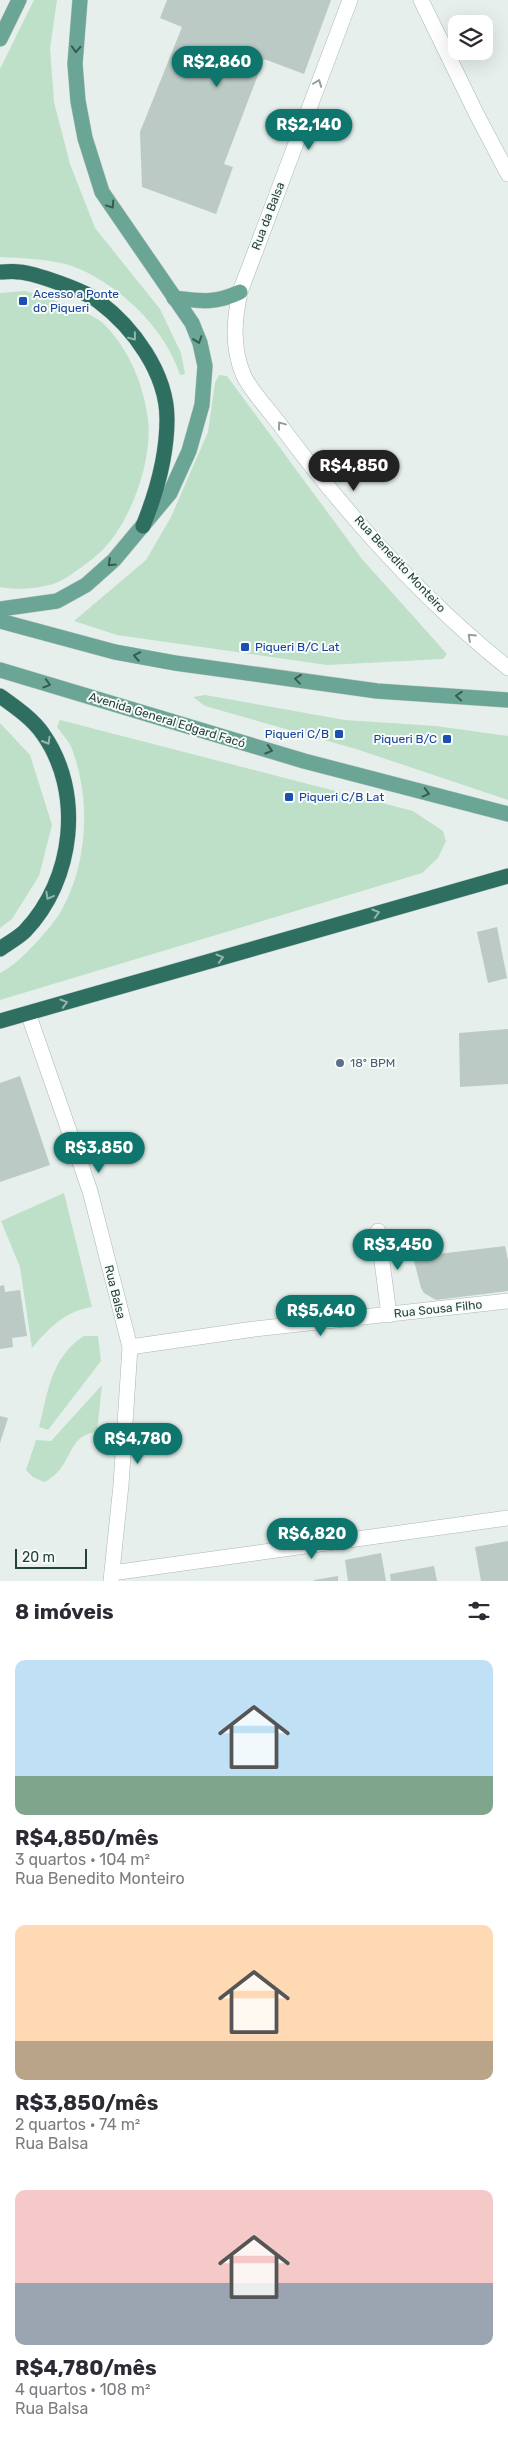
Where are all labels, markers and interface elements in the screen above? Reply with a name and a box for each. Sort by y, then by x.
map controls [448,15,493,60]
button: layers [448,15,493,60]
one-way arrow [71,45,81,53]
pin: R$2,860 [171,46,263,88]
text: R$2,860 [183,52,251,71]
one-way arrow [312,79,323,88]
pin: R$2,140 [263,108,355,151]
text: R$2,140 [276,115,342,134]
street label: Rua da Balsa [249,180,287,252]
one-way arrow [105,199,114,209]
place label: Acesso a Ponte do Piqueri [33,287,119,315]
marker: Acesso a Ponte do Piqueri [17,295,29,307]
one-way arrow [127,331,136,341]
one-way arrow [192,335,202,343]
one-way arrow [278,422,286,431]
pin: R$4,850 [308,450,400,492]
text: R$4,850 [320,456,388,475]
street label: Rua Benedito Monteiro [352,513,449,615]
one-way arrow [108,557,117,566]
one-way arrow [467,634,476,643]
place label: Piqueri B/C Lat [255,640,340,654]
marker: Piqueri B/C Lat [239,641,251,653]
one-way arrow [133,651,142,662]
one-way arrow [294,674,302,685]
one-way arrow [42,678,50,688]
street label: Avenida General Edgard Facó [87,689,247,751]
one-way arrow [455,691,463,702]
place label: Piqueri C/B [265,727,329,741]
marker: Piqueri C/B [333,728,345,740]
place label: Piqueri B/C [373,732,437,746]
marker: Piqueri B/C [441,733,453,745]
one-way arrow [41,736,51,745]
one-way arrow [265,745,273,755]
one-way arrow [422,787,431,798]
place label: Piqueri C/B Lat [299,790,384,804]
marker: Piqueri C/B Lat [283,791,295,803]
one-way arrow [45,891,55,900]
one-way arrow [371,908,380,918]
one-way arrow [216,953,224,964]
one-way arrow [59,998,68,1009]
place label: 18º BPM [350,1056,395,1070]
marker: 18º BPM [334,1057,346,1069]
pin: R$3,850 [53,1132,145,1174]
text: R$3,850 [65,1138,133,1157]
pin: R$3,450 [352,1228,444,1271]
text: R$3,450 [364,1235,432,1254]
street label: Rua Balsa [102,1264,128,1320]
pin: R$5,640 [275,1294,367,1337]
street label: Rua Sousa Filho [393,1297,483,1321]
text: R$5,640 [287,1301,355,1320]
pin: R$4,780 [92,1422,184,1465]
text: R$4,780 [104,1429,172,1448]
pin: R$6,820 [266,1518,358,1560]
text: R$6,820 [278,1524,346,1543]
scale bar [15,1546,88,1569]
text: 20 m [22,1549,55,1566]
icon: filters [465,1597,493,1625]
text: 8 imóveis [15,1599,114,1624]
icon: home [209,1692,299,1782]
text: R$4,850/mês [15,1825,159,1850]
text: 3 quartos · 104 m² [15,1850,150,1869]
text: Rua Benedito Monteiro [15,1869,185,1888]
icon: home [209,1957,299,2047]
text: R$3,850/mês [15,2090,158,2115]
text: 2 quartos · 74 m² [15,2115,140,2134]
text: Rua Balsa [15,2134,88,2153]
icon: home [209,2222,299,2312]
text: R$4,780/mês [15,2355,157,2380]
text: 4 quartos · 108 m² [15,2380,150,2399]
text: Rua Balsa [15,2399,88,2418]

